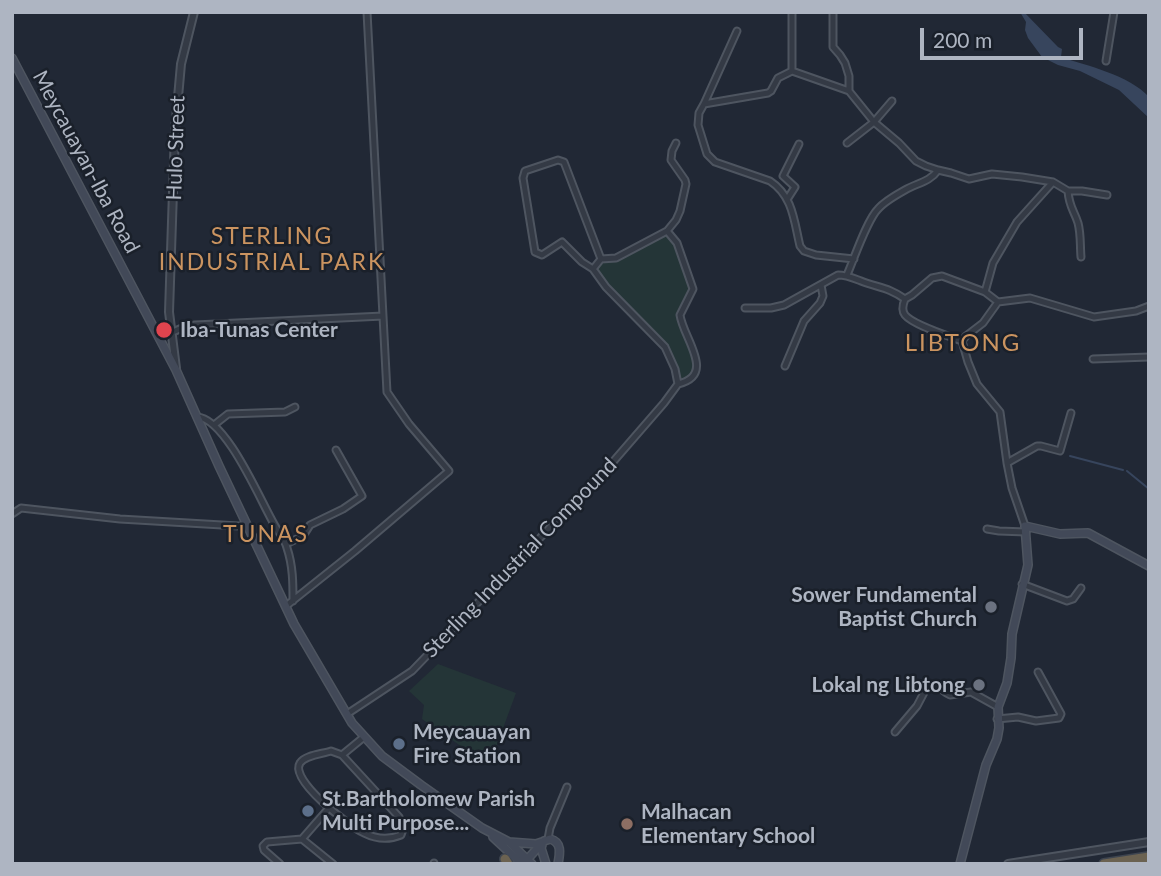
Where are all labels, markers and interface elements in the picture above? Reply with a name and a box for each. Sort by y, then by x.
scale bar [923,14,1086,58]
text: 200 m [933,27,992,52]
street label: Meycauayan-Iba Road [27,66,145,258]
street label: Hulo Street [162,95,190,201]
district label: STERLING INDUSTRIAL PARK [161,223,383,277]
place label: Iba-Tunas Center [180,317,338,343]
marker: Iba-Tunas Center [154,320,174,340]
district label: LIBTONG [906,329,1020,357]
street label: Sterling Industrial Compound [418,453,622,663]
district label: TUNAS [224,521,308,549]
place label: Sower Fundamental Baptist Church [791,582,977,632]
marker: Sower Fundamental Baptist Church [983,599,999,615]
place label: Lokal ng Libtong [812,672,965,698]
marker: Lokal ng Libtong [971,677,987,693]
place label: Meycauayan Fire Station [413,719,530,769]
marker: Meycauayan Fire Station [391,736,407,752]
place label: St.Bartholomew Parish Multi Purpose... [322,786,535,836]
place label: Malhacan Elementary School [641,799,815,849]
marker: St.Bartholomew Parish Multi Purpose... [300,803,316,819]
marker: Malhacan Elementary School [619,816,635,832]

